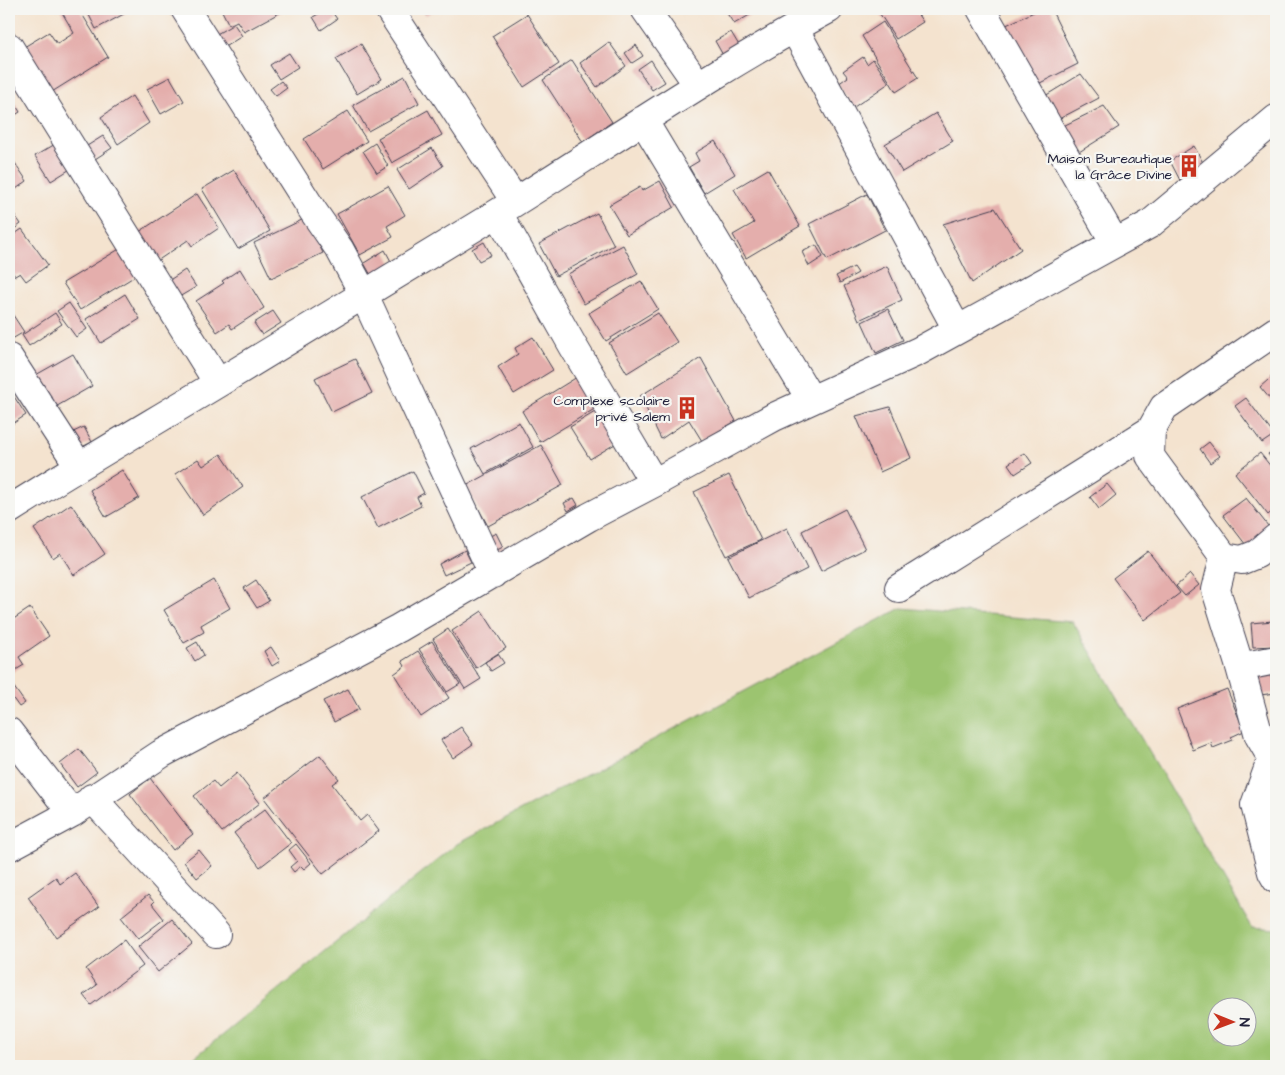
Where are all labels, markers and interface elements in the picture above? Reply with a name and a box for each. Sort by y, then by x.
place label: Maison Bureautique la Grâce Divine [1047,149,1172,185]
building icon: Maison Bureautique la Grâce Divine [1176,153,1202,179]
place label: Complexe scolaire privé Salem [553,391,670,427]
building icon: Complexe scolaire privé Salem [674,395,700,421]
north arrow [1208,998,1258,1048]
text: N [1234,1018,1254,1027]

